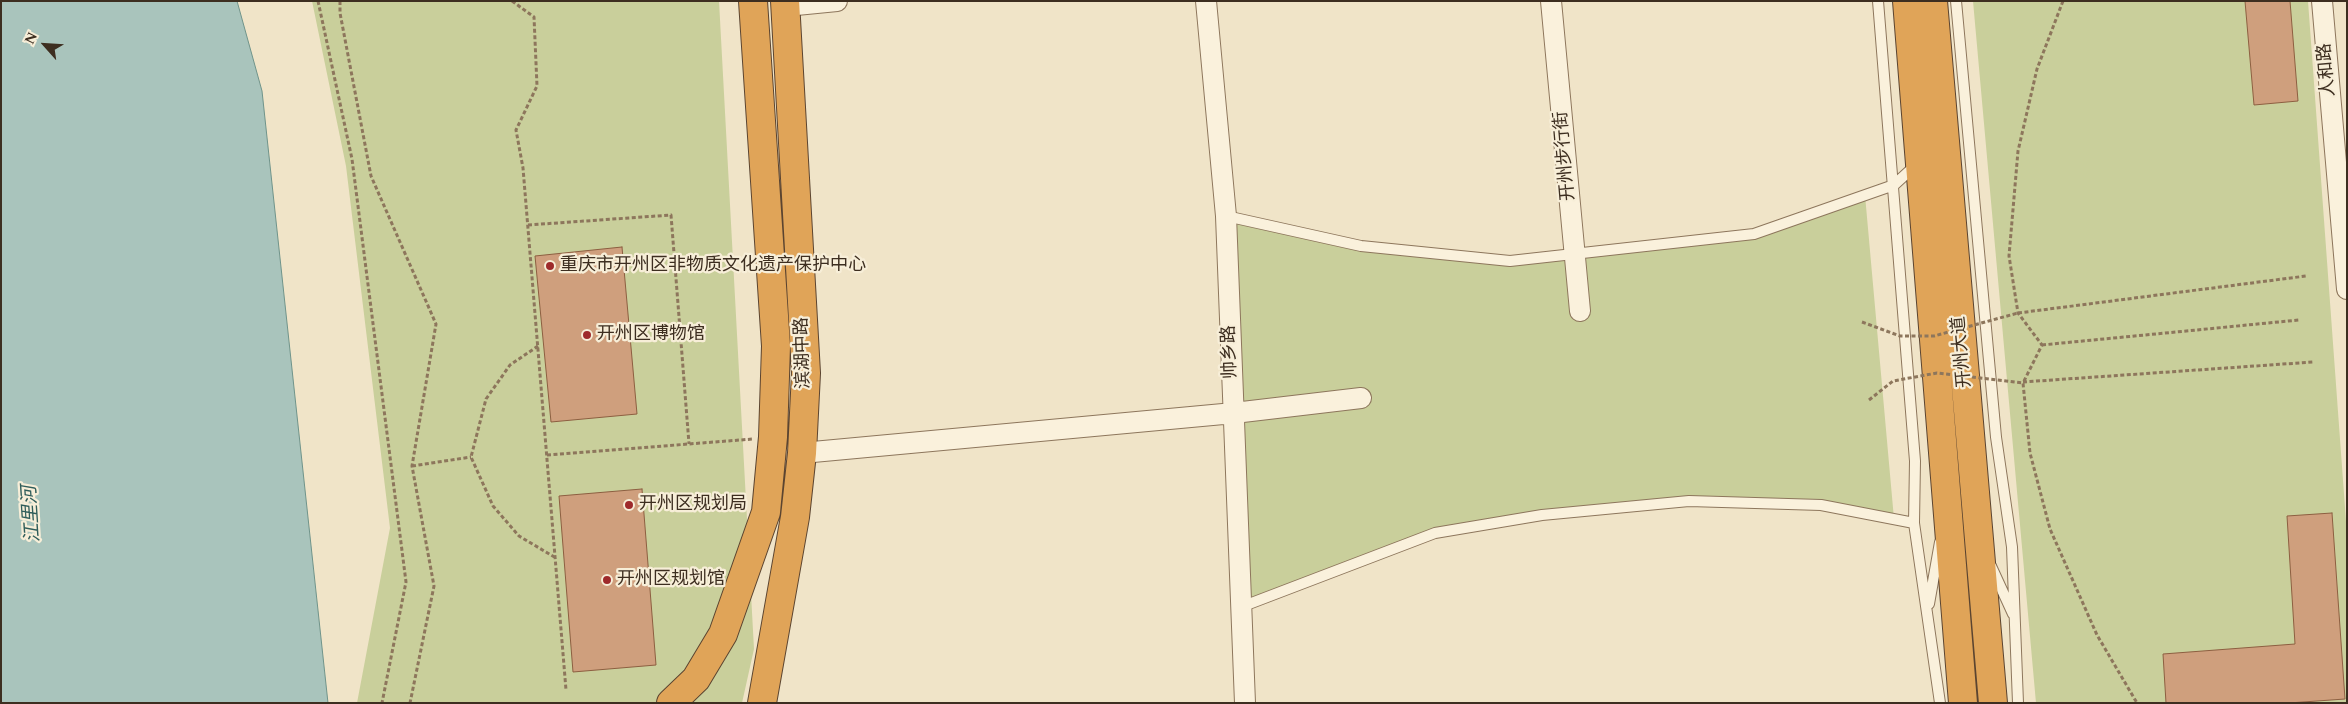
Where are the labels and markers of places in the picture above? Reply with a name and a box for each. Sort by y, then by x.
place label: 重庆市开州区非物质文化遗产保护中心 [560,255,866,277]
marker: 重庆市开州区非物质文化遗产保护中心 [544,260,556,272]
place label: 开州区博物馆 [597,324,705,346]
marker: 开州区博物馆 [581,329,593,341]
place label: 开州区规划局 [639,494,747,516]
marker: 开州区规划局 [623,499,635,511]
place label: 开州区规划馆 [617,569,725,591]
marker: 开州区规划馆 [601,574,613,586]

